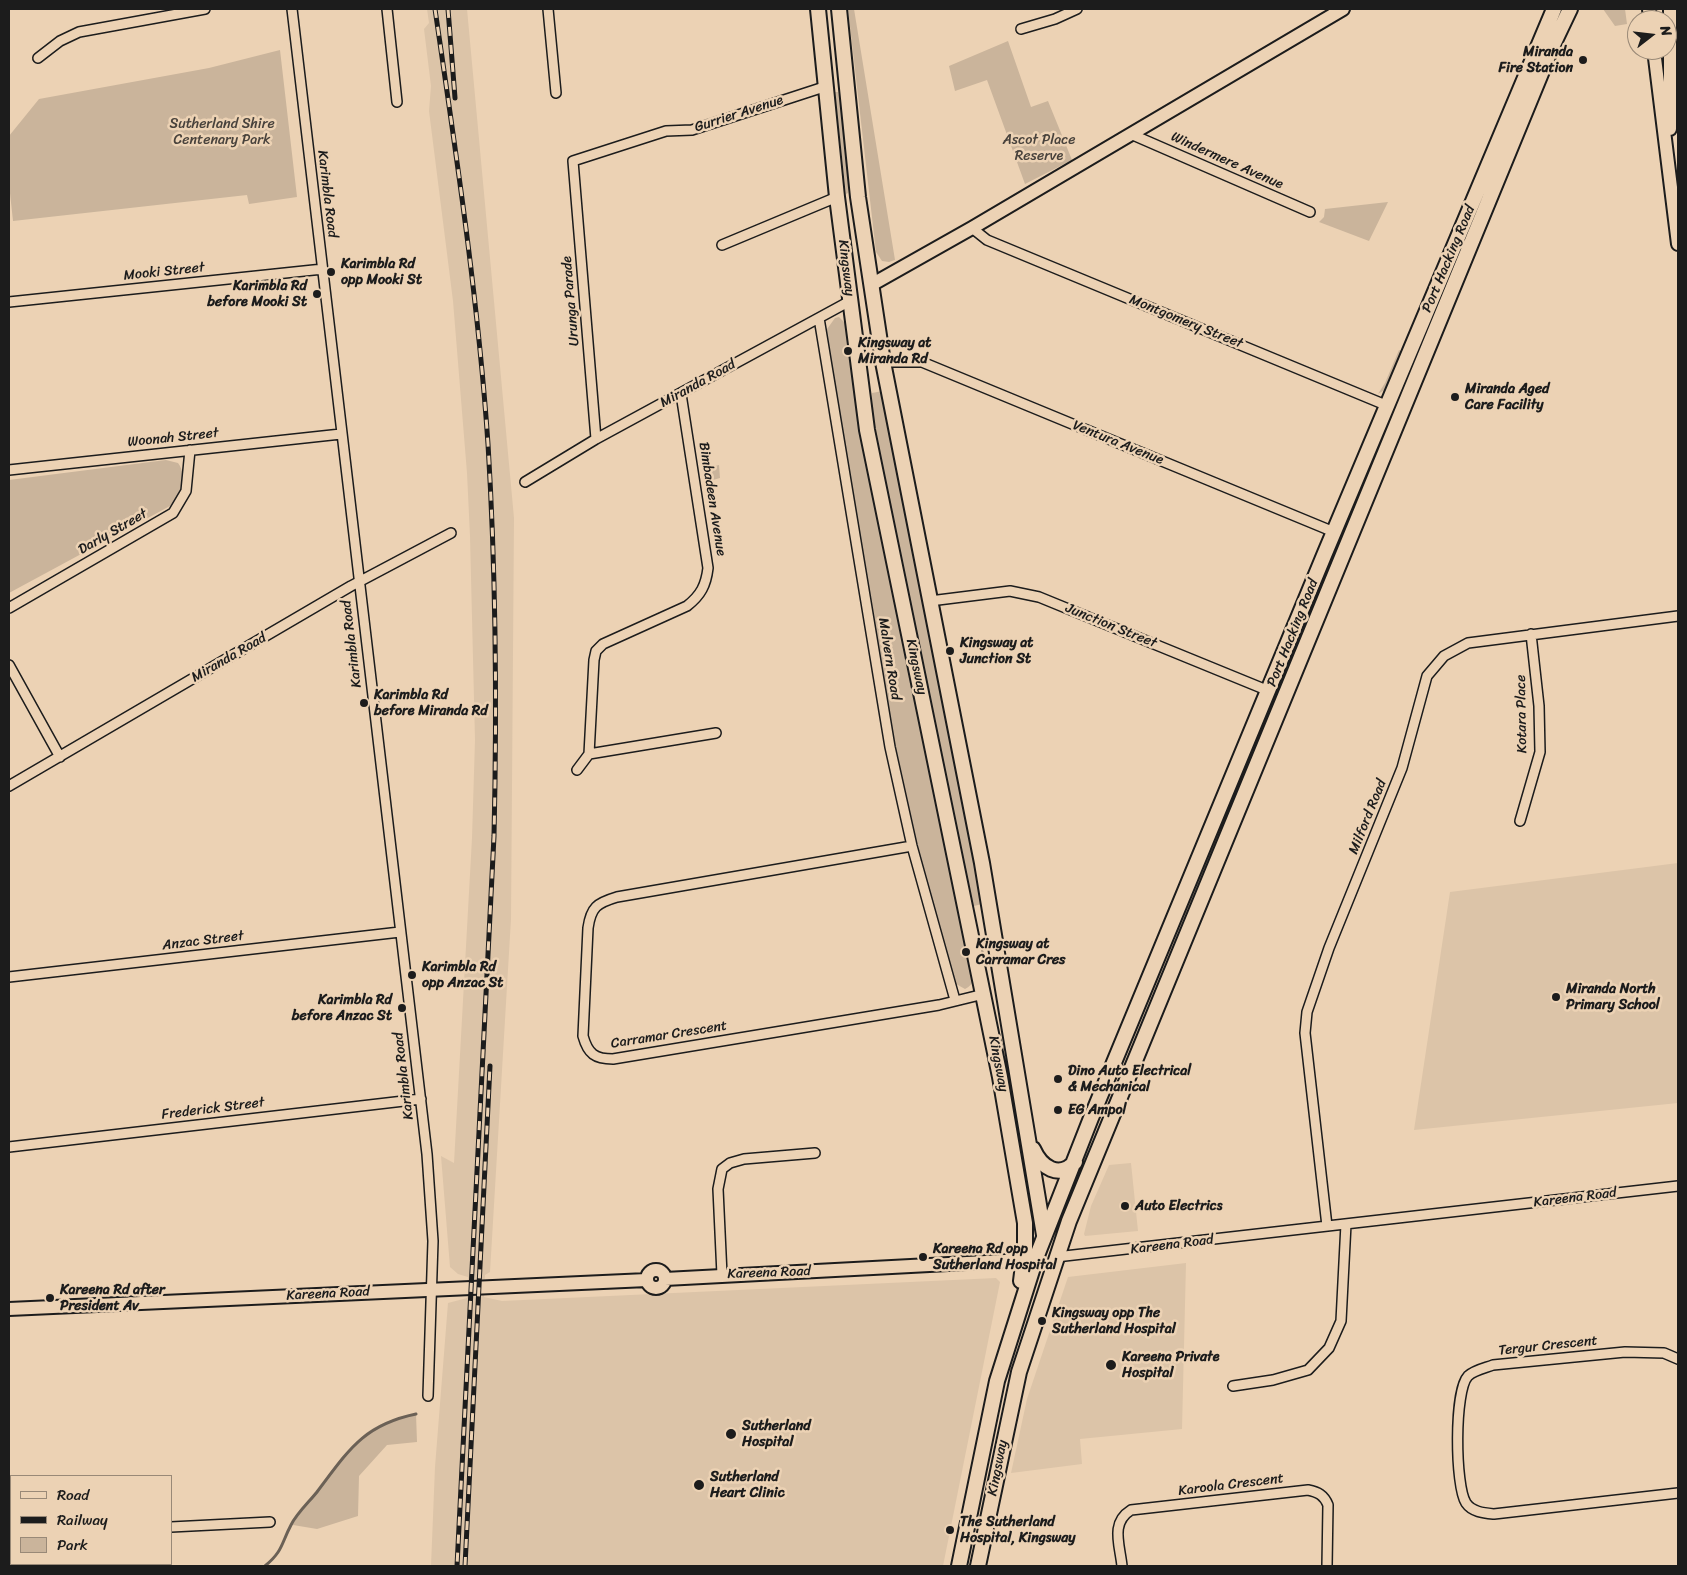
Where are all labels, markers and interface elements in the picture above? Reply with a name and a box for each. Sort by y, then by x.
north arrow [1627,10,1677,60]
text: N [1653,23,1679,39]
place label: Miranda Fire Station [1498,44,1573,76]
marker: Miranda Fire Station [1577,54,1589,66]
street label: Gurrier Avenue [692,92,786,136]
park label: Sutherland Shire Centenary Park [169,116,275,148]
street label: Windermere Avenue [1168,129,1286,193]
park label: Ascot Place Reserve [1003,132,1075,164]
street label: Karimbla Road [313,149,341,239]
street label: Port Hacking Road [1419,203,1479,315]
street label: Kingsway [834,239,858,297]
street label: Urunga Parade [559,255,583,347]
place label: Karimbla Rd opp Mooki St [341,256,422,288]
street label: Mooki Street [123,259,205,285]
marker: Karimbla Rd opp Mooki St [325,266,337,278]
place label: Karimbla Rd before Mooki St [207,278,307,310]
marker: Karimbla Rd before Mooki St [311,288,323,300]
street label: Montgomery Street [1127,292,1245,352]
place label: Kingsway at Miranda Rd [858,335,931,368]
marker: Kingsway at Miranda Rd [842,345,854,357]
street label: Miranda Road [657,356,739,412]
place label: Miranda Aged Care Facility [1465,381,1549,414]
marker: Miranda Aged Care Facility [1449,391,1461,403]
street label: Ventura Avenue [1070,417,1166,469]
street label: Woonah Street [127,425,219,451]
street label: Bimbadeen Avenue [695,441,729,557]
street label: Darly Street [76,506,150,558]
street label: Port Hacking Road [1264,577,1322,689]
street label: Karimbla Road [338,599,366,689]
street label: Junction Street [1063,600,1159,652]
street label: Malvern Road [874,617,904,701]
street label: Miranda Road [189,630,269,686]
place label: Kingsway at Junction St [960,635,1033,668]
street label: Kingsway [902,638,930,696]
marker: Kingsway at Junction St [944,645,956,657]
street label: Kotara Place [1513,674,1531,754]
place label: Karimbla Rd before Miranda Rd [374,687,488,720]
marker: Karimbla Rd before Miranda Rd [358,697,370,709]
street label: Milford Road [1345,777,1391,857]
street label: Anzac Street [161,928,245,954]
place label: Kingsway at Carramar Cres [976,936,1066,969]
marker: Kingsway at Carramar Cres [960,946,972,958]
place label: Karimbla Rd opp Anzac St [422,959,503,992]
marker: Karimbla Rd opp Anzac St [406,969,418,981]
place label: Miranda North Primary School [1566,981,1660,1014]
marker: Miranda North Primary School [1550,991,1562,1003]
place label: Karimbla Rd before Anzac St [292,992,392,1024]
marker: Karimbla Rd before Anzac St [396,1002,408,1014]
street label: Carramar Crescent [610,1018,728,1052]
street label: Karimbla Road [390,1031,418,1121]
street label: Kingsway [984,1035,1012,1093]
place label: Dino Auto Electrical & Mechanical [1068,1063,1191,1096]
marker: Dino Auto Electrical & Mechanical [1052,1073,1064,1085]
street label: Frederick Street [161,1094,265,1124]
place label: EG Ampol [1068,1102,1127,1118]
marker: EG Ampol [1052,1104,1064,1116]
street label: Kareena Road [1533,1185,1617,1211]
place label: Auto Electrics [1135,1198,1222,1214]
marker: Auto Electrics [1119,1200,1131,1212]
street label: Kareena Road [1130,1232,1214,1258]
place label: Kareena Rd opp Sutherland Hospital [933,1241,1057,1274]
marker: Kareena Rd opp Sutherland Hospital [917,1251,929,1263]
street label: Kareena Road [727,1263,811,1283]
place label: Kareena Rd after President Av [60,1282,165,1314]
street label: Kareena Road [286,1283,370,1305]
marker: Kareena Rd after President Av [44,1292,56,1304]
place label: Kingsway opp The Sutherland Hospital [1052,1305,1176,1338]
marker: Kingsway opp The Sutherland Hospital [1036,1315,1048,1327]
street label: Tergur Crescent [1498,1332,1598,1360]
place label: Kareena Private Hospital [1122,1349,1219,1381]
marker: Kareena Private Hospital [1104,1358,1118,1372]
place label: Sutherland Hospital [742,1418,811,1450]
marker: Sutherland Hospital [724,1427,738,1441]
street label: Kingsway [984,1439,1012,1497]
place label: Sutherland Heart Clinic [710,1469,785,1501]
street label: Karoola Crescent [1177,1470,1285,1500]
legend [10,1475,172,1565]
marker: Sutherland Heart Clinic [692,1478,706,1492]
text: Road [57,1482,89,1508]
text: Railway [57,1507,108,1533]
place label: The Sutherland Hospital, Kingsway [960,1514,1075,1546]
marker: The Sutherland Hospital, Kingsway [944,1524,956,1536]
text: Park [57,1532,88,1558]

